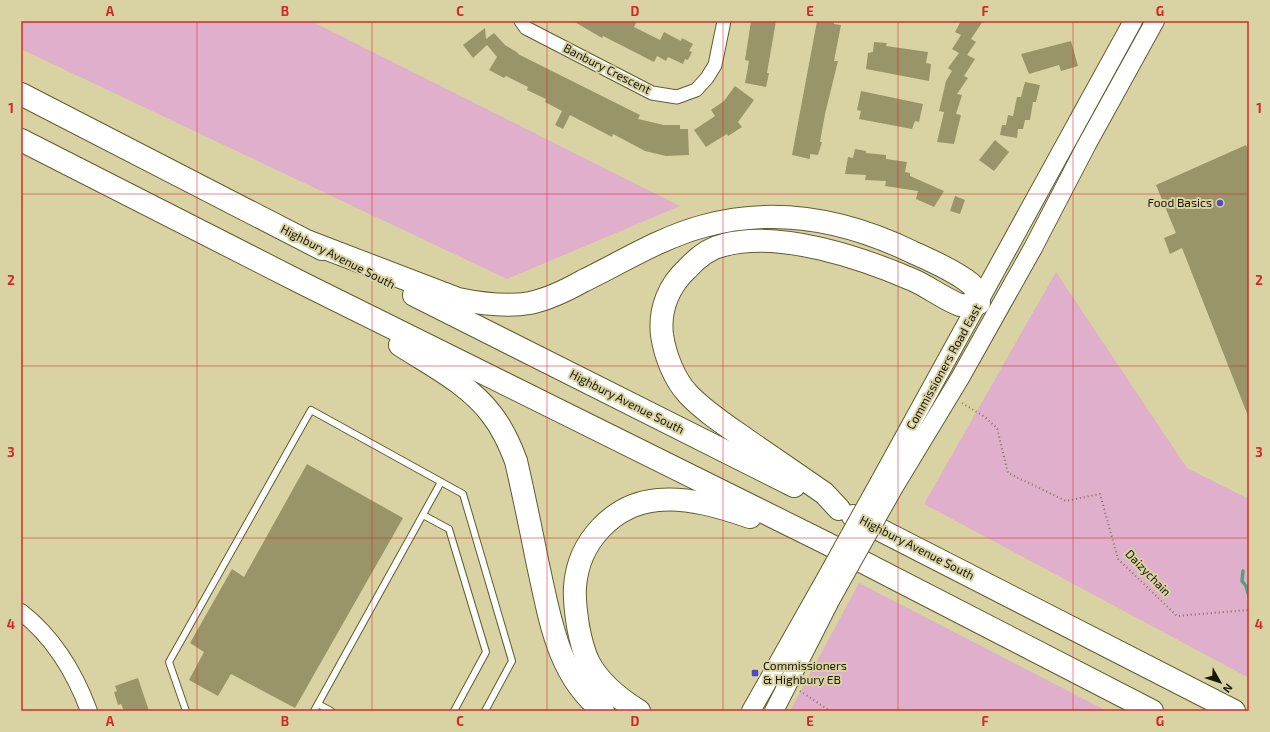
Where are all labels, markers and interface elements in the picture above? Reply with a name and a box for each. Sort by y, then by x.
text: A [106,3,115,19]
text: B [281,3,289,19]
text: C [456,3,464,19]
text: D [631,3,640,19]
text: E [806,3,814,19]
text: F [981,3,989,19]
text: G [1156,3,1164,19]
street label: Banbury Crescent [561,40,654,96]
text: 1 [8,100,14,116]
text: 1 [1256,100,1262,116]
place label: Food Basics [1147,195,1212,209]
marker: Food Basics [1215,198,1225,208]
street label: Highbury Avenue South [279,221,398,291]
text: 2 [7,272,15,288]
text: 2 [1255,272,1263,288]
street label: Commissioners Road East [903,301,984,432]
street label: Highbury Avenue South [568,366,687,436]
text: 3 [7,444,15,460]
text: 3 [1255,444,1263,460]
street label: Highbury Avenue South [858,512,977,582]
street label: Daizychain [1123,546,1174,599]
text: 4 [7,616,15,632]
text: 4 [1255,616,1263,632]
place label: Commissioners & Highbury EB [763,658,847,686]
north arrow [1200,662,1240,702]
marker: Commissioners & Highbury EB [750,668,760,678]
text: N [1221,681,1236,696]
text: A [106,713,115,729]
text: B [281,713,289,729]
text: C [456,713,464,729]
text: D [631,713,640,729]
text: E [806,713,814,729]
text: F [981,713,989,729]
text: G [1156,713,1164,729]

